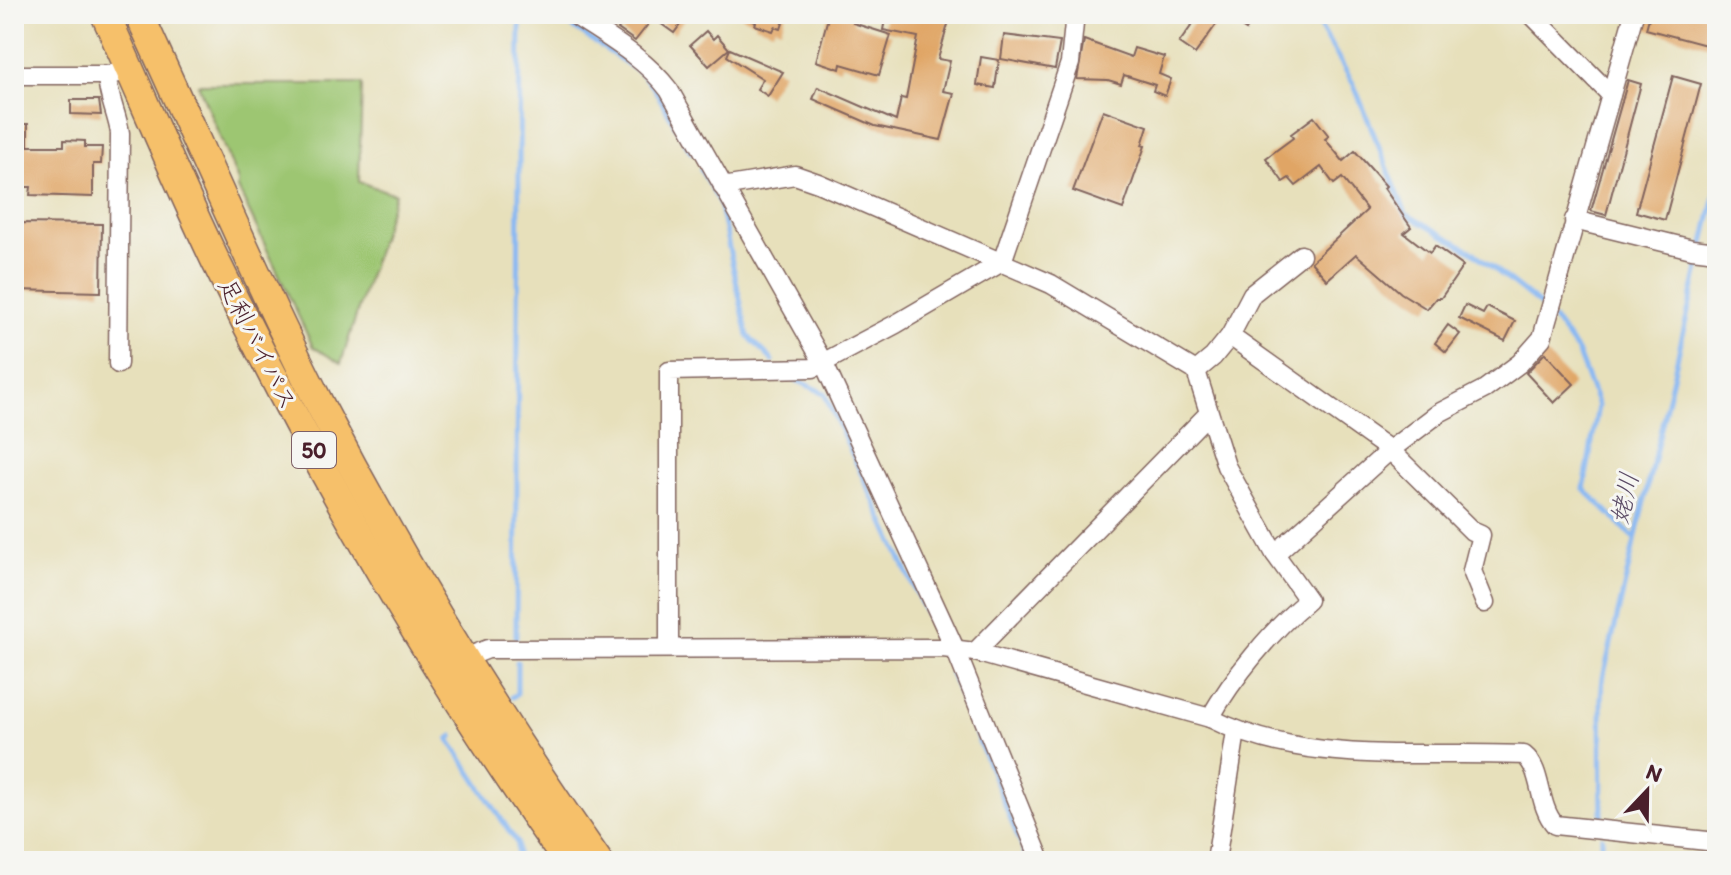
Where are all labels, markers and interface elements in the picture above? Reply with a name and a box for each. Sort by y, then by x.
street label: 足利バイパス [212,273,304,415]
road number: 50 [292,432,336,468]
water label: 姥川 [1603,469,1645,527]
north arrow [1607,751,1687,831]
text: N [1642,758,1666,788]

